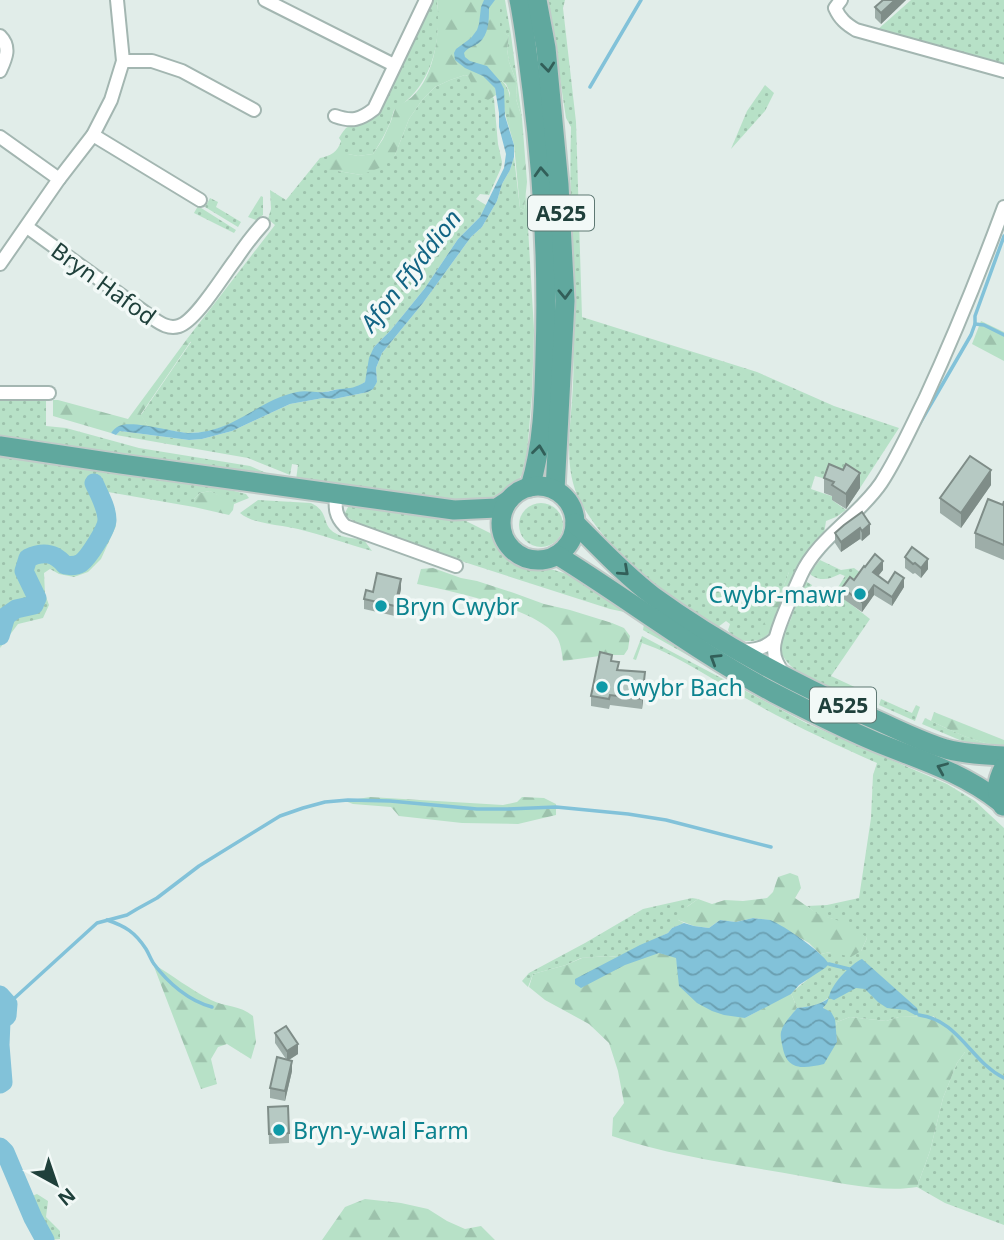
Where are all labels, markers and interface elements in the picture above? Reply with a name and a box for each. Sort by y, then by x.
one-way arrow [540,62,555,73]
one-way arrow [533,166,548,177]
road number: A525 [528,196,594,230]
water label: Afon Ffyddion [351,202,468,339]
street label: Bryn Hafod [45,234,163,332]
one-way arrow [557,289,572,300]
one-way arrow [531,444,546,456]
one-way arrow [616,563,629,575]
place label: Cwybr-mawr [709,578,846,610]
marker: Cwybr-mawr [852,586,868,602]
place label: Bryn Cwybr [395,590,520,622]
marker: Bryn Cwybr [373,598,389,614]
one-way arrow [710,654,723,667]
place label: Cwybr Bach [616,671,743,703]
marker: Cwybr Bach [594,679,610,695]
road number: A525 [810,688,876,722]
one-way arrow [937,762,949,776]
place label: Bryn-y-wal Farm [293,1114,469,1146]
marker: Bryn-y-wal Farm [271,1122,287,1138]
north arrow [21,1149,91,1219]
text: N [53,1182,81,1212]

